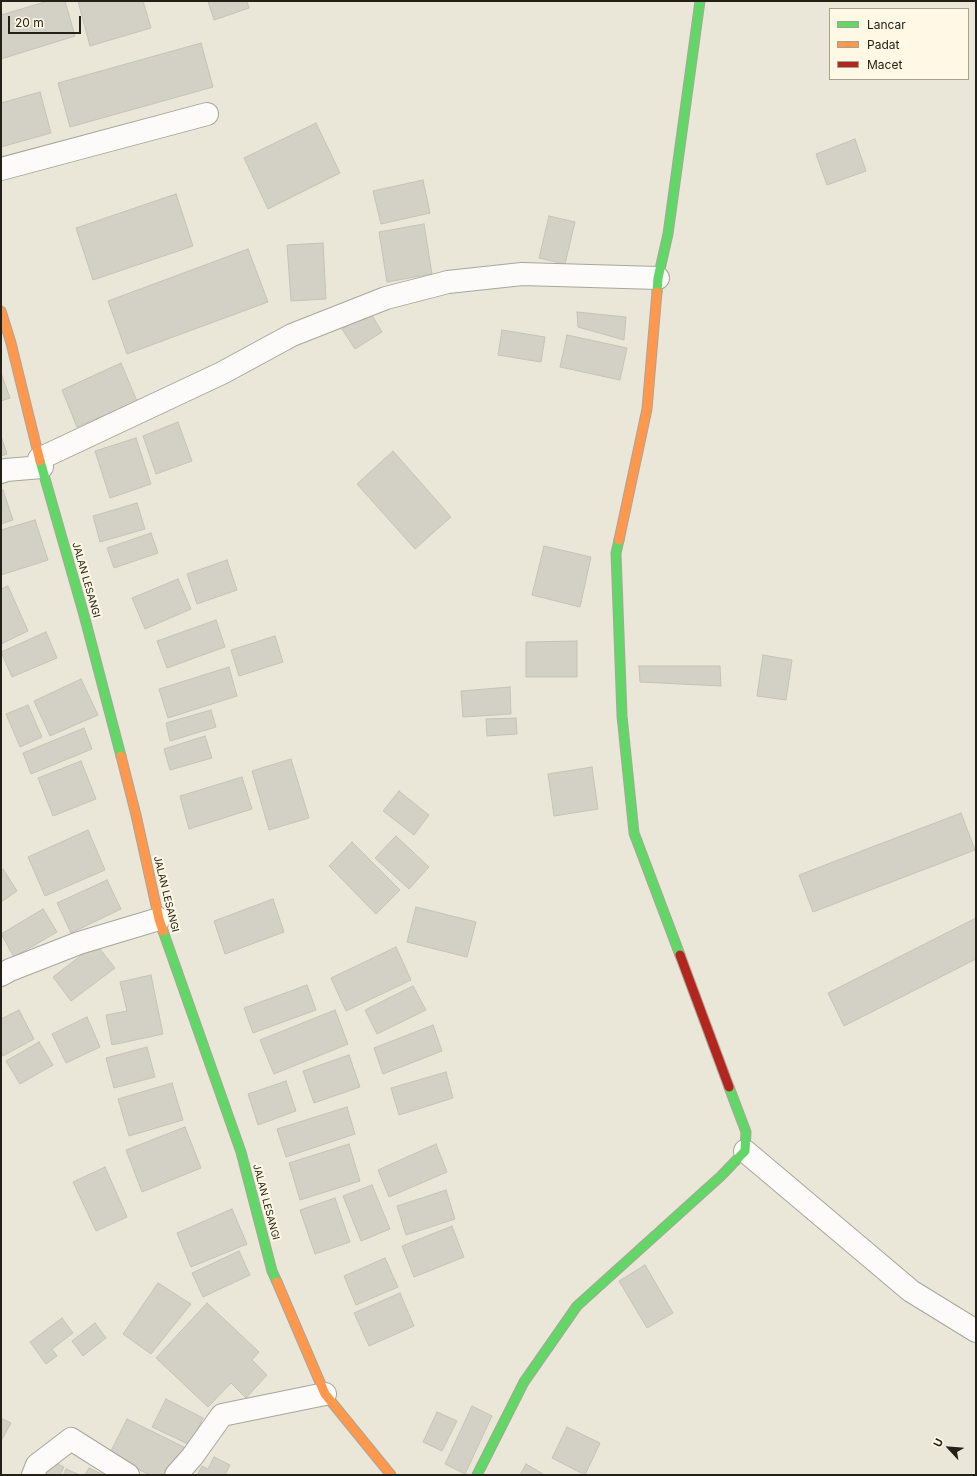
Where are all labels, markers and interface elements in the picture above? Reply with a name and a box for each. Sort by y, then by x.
scale bar [10,8,83,34]
legend [829,8,969,80]
text: 20 m [15,15,44,30]
text: Lancar [867,17,906,32]
text: Padat [867,37,899,52]
text: Macet [867,57,902,72]
street label: JALAN LESANGI [69,541,103,619]
street label: JALAN LESANGI [151,855,181,933]
street label: JALAN LESANGI [250,1163,282,1241]
north arrow [929,1428,969,1468]
text: U [930,1436,946,1449]

